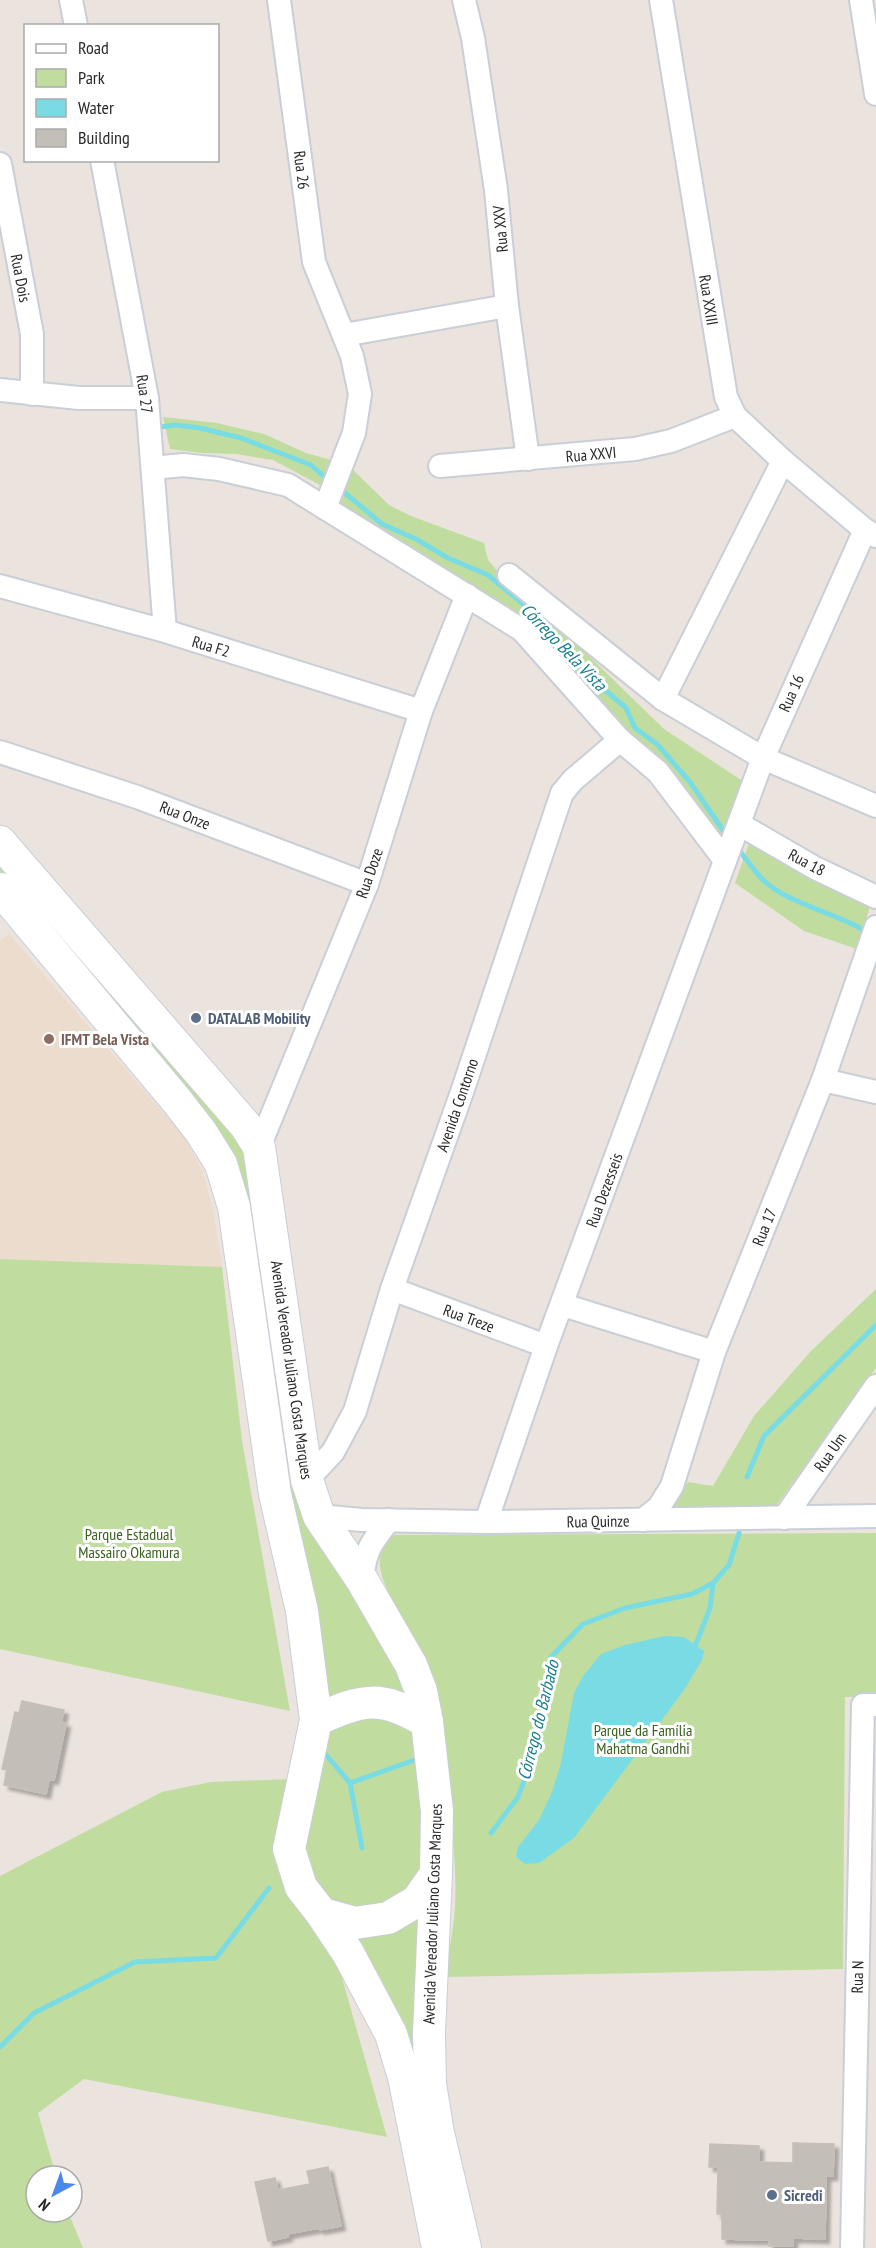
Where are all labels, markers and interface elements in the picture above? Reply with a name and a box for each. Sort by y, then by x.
legend [24,24,219,162]
text: Road [78,36,109,59]
text: Park [78,66,105,89]
text: Water [78,96,114,119]
text: Building [78,126,130,149]
street label: Rua 26 [290,150,314,190]
street label: Rua XXV [488,204,512,253]
street label: Rua Dois [7,252,35,304]
street label: Rua XXIII [695,273,723,327]
street label: Rua 27 [132,373,158,415]
street label: Rua XXVI [565,442,617,466]
water label: Córrego Bela Vista [516,598,612,696]
street label: Rua F2 [190,631,232,661]
street label: Rua 16 [774,671,808,715]
street label: Rua Onze [157,796,213,834]
street label: Rua 18 [785,844,829,880]
street label: Rua Doze [351,845,387,901]
place label: DATALAB Mobility [208,1008,311,1028]
marker: DATALAB Mobility [189,1011,203,1025]
place label: IFMT Bela Vista [61,1029,149,1049]
marker: IFMT Bela Vista [42,1032,56,1046]
street label: Avenida Contorno [432,1056,482,1154]
street label: Rua Dezesseis [581,1150,627,1230]
street label: Rua 17 [747,1205,781,1249]
street label: Avenida Vereador Juliano Costa Marques [267,1259,317,1481]
street label: Rua Treze [441,1300,497,1336]
street label: Rua Um [809,1429,851,1475]
street label: Rua Quinze [566,1510,630,1532]
park label: Parque Estadual Massairo Okamura [78,1524,180,1562]
water label: Córrego do Barbado [512,1657,564,1782]
park label: Parque da Família Mahatma Gandhi [594,1720,692,1758]
street label: Avenida Vereador Juliano Costa Marques [418,1803,446,2025]
street label: Rua N [847,1960,867,1994]
north arrow [24,2164,84,2224]
place label: Sicredi [784,2185,823,2205]
marker: Sicredi [765,2188,779,2202]
text: N [34,2195,54,2216]

